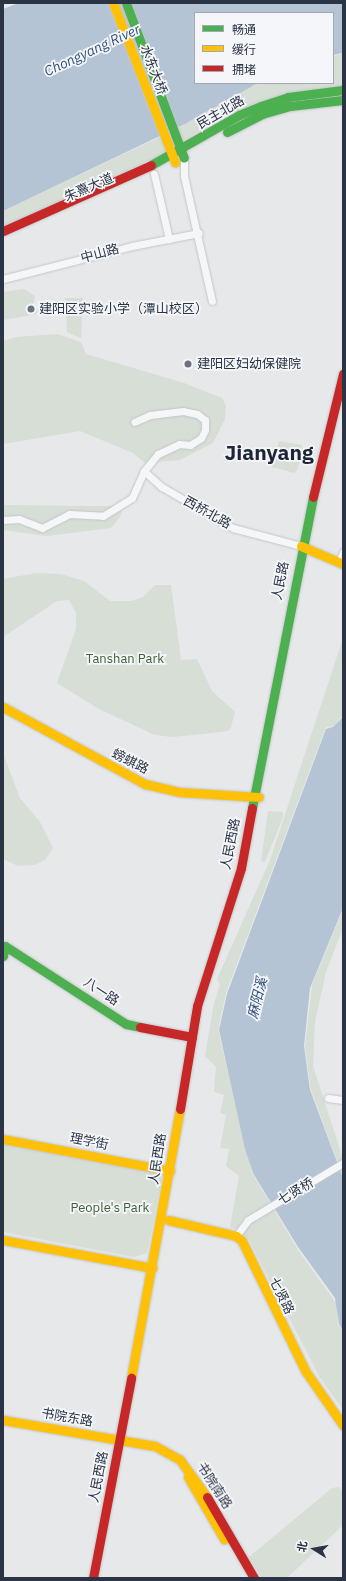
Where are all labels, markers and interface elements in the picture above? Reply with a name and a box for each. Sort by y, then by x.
legend [194,12,334,84]
water label: Chongyang River [41,20,143,80]
text: 畅通 [232,22,256,37]
text: 缓行 [232,42,256,57]
street label: 水东大桥 [136,43,170,97]
text: 拥堵 [232,62,256,77]
street label: 民主北路 [195,93,247,133]
street label: 朱熹大道 [62,171,116,205]
street label: 中山路 [79,241,121,267]
place label: 建阳区实验小学（潭山校区） [39,301,208,317]
marker: 建阳区实验小学（潭山校区） [26,304,36,314]
place label: 建阳区妇幼保健院 [197,356,301,372]
marker: 建阳区妇幼保健院 [182,358,194,370]
district label: Jianyang [224,439,314,465]
street label: 西桥北路 [180,494,234,532]
street label: 人民路 [270,560,292,602]
park label: Tanshan Park [86,651,164,667]
street label: 螃蜞路 [109,746,151,778]
street label: 人民西路 [218,817,244,871]
street label: 八一路 [80,975,122,1009]
water label: 麻阳溪 [244,976,270,1020]
street label: 理学街 [68,1131,110,1153]
street label: 人民西路 [146,1132,170,1186]
street label: 七贤桥 [275,1175,317,1209]
park label: People's Park [71,1200,149,1216]
street label: 七贤路 [265,1275,297,1317]
street label: 书院东路 [40,1406,94,1430]
street label: 人民西路 [86,1450,112,1504]
street label: 书院南路 [193,1460,235,1512]
north arrow [294,1529,334,1569]
text: 北 [294,1540,310,1553]

